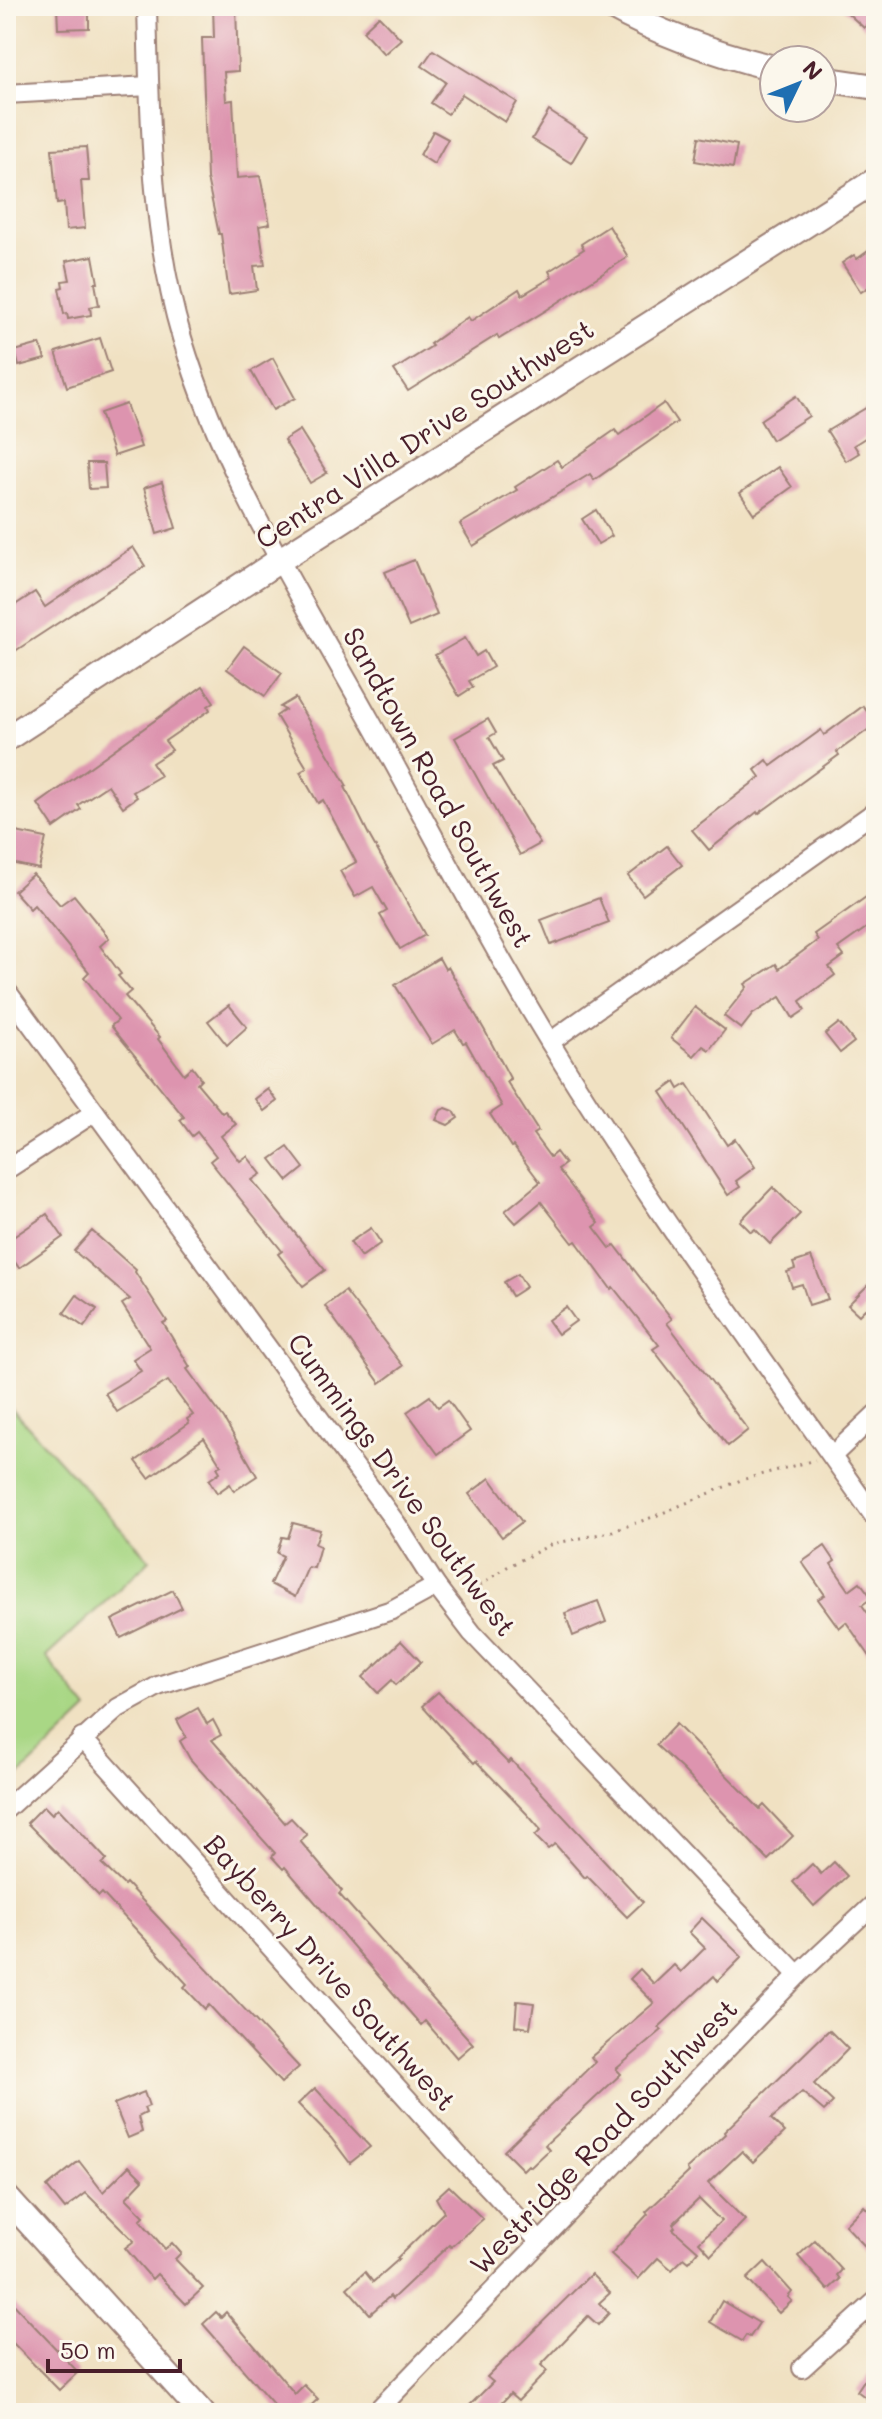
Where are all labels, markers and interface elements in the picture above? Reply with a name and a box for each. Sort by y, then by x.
north arrow [758,44,838,124]
text: N [797,54,829,86]
street label: Centra Villa Drive Southwest [248,310,600,556]
street label: Sandtown Road Southwest [336,620,542,954]
street label: Cummings Drive Southwest [281,1325,525,1643]
street label: Bayberry Drive Southwest [197,1826,465,2118]
street label: Westridge Road Southwest [461,1990,745,2282]
scale bar [48,2323,180,2373]
text: 50 m [60,2334,116,2365]

